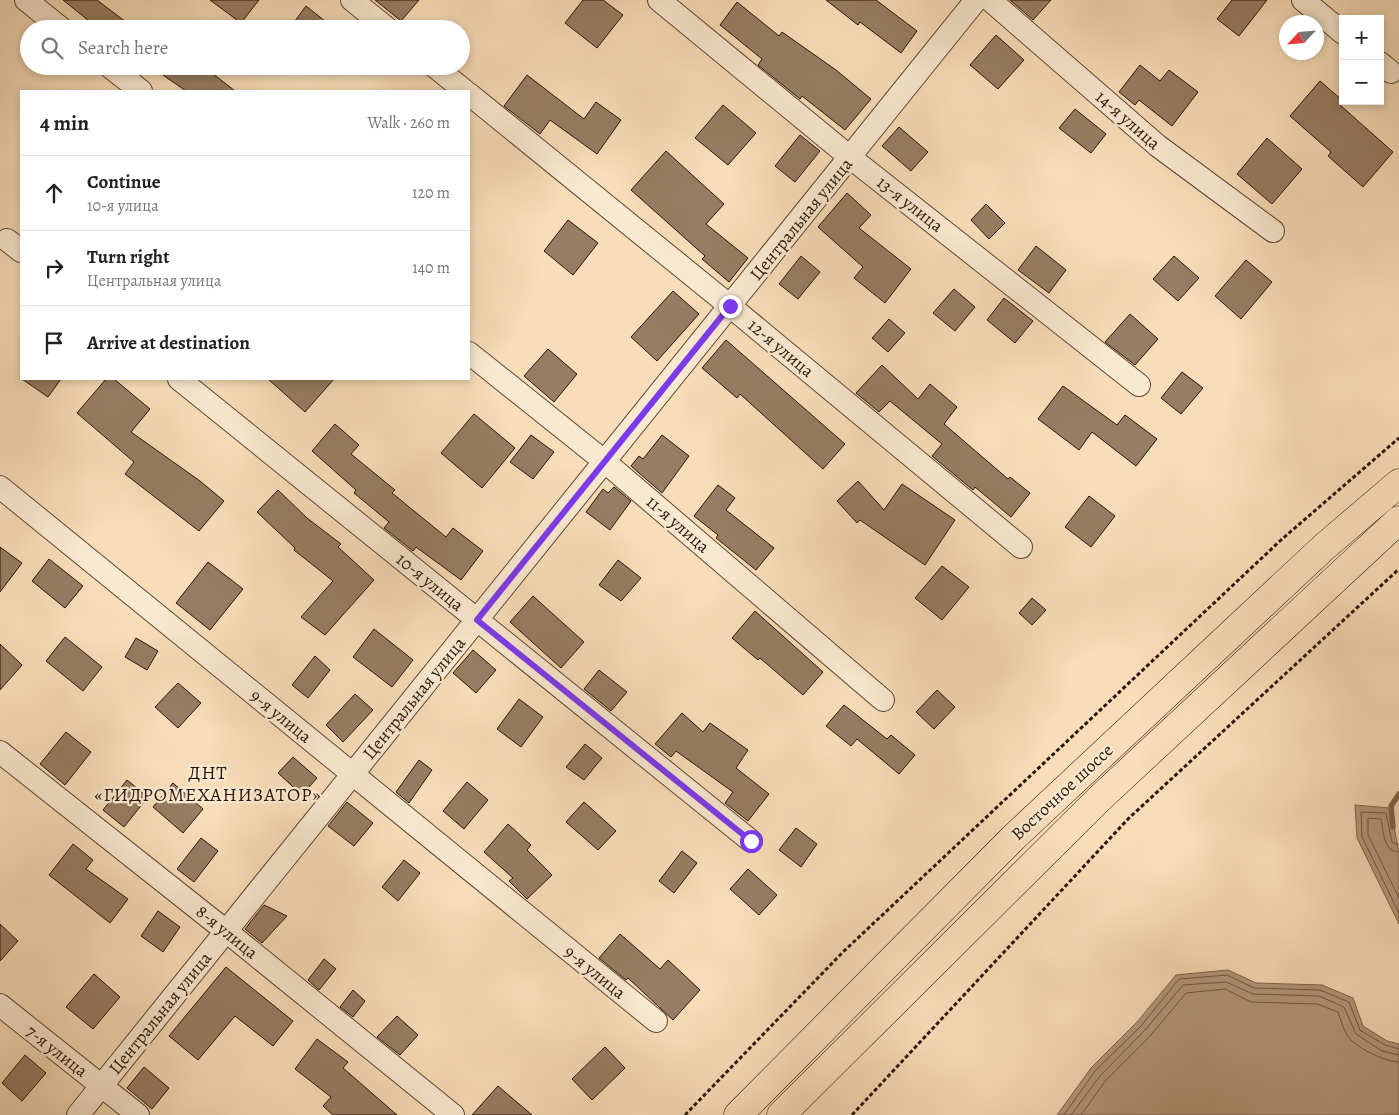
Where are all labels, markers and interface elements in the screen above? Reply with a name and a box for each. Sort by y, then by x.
north arrow [1279,15,1324,60]
map controls [1339,15,1384,105]
button: + [1339,15,1384,60]
search box [20,20,470,75]
icon: search [38,34,66,62]
text: Search here [78,35,168,61]
button: − [1339,60,1384,105]
street label: 14-я улица [1090,85,1166,155]
text: 4 min [40,109,89,137]
text: Walk · 260 m [368,112,450,134]
street label: Центральная улица [744,152,858,285]
text: Continue [87,169,161,195]
street label: 13-я улица [872,170,949,238]
icon: ahead [40,179,68,207]
text: 120 m [412,182,450,204]
text: 10-я улица [87,195,159,217]
text: Turn right [87,244,169,270]
icon: right [40,254,68,282]
text: 140 m [412,257,450,279]
text: Центральная улица [87,270,221,292]
route end [719,295,742,318]
street label: 12-я улица [743,313,820,383]
icon: arrive [40,329,68,357]
text: Arrive at destination [87,330,250,356]
street label: 11-я улица [641,490,715,559]
street label: 10-я улица [391,547,469,617]
street label: Центральная улица [357,631,471,764]
street label: 9-я улица [245,684,317,749]
street label: Восточное шоссе [1006,738,1118,846]
district label: ДНТ «ГИДРОМЕХАНИЗАТОР» [94,760,322,808]
route start [740,830,763,853]
street label: 8-я улица [191,900,264,965]
street label: 9-я улица [559,940,631,1005]
street label: Центральная улица [103,946,217,1079]
street label: 7-я улица [21,1019,93,1083]

